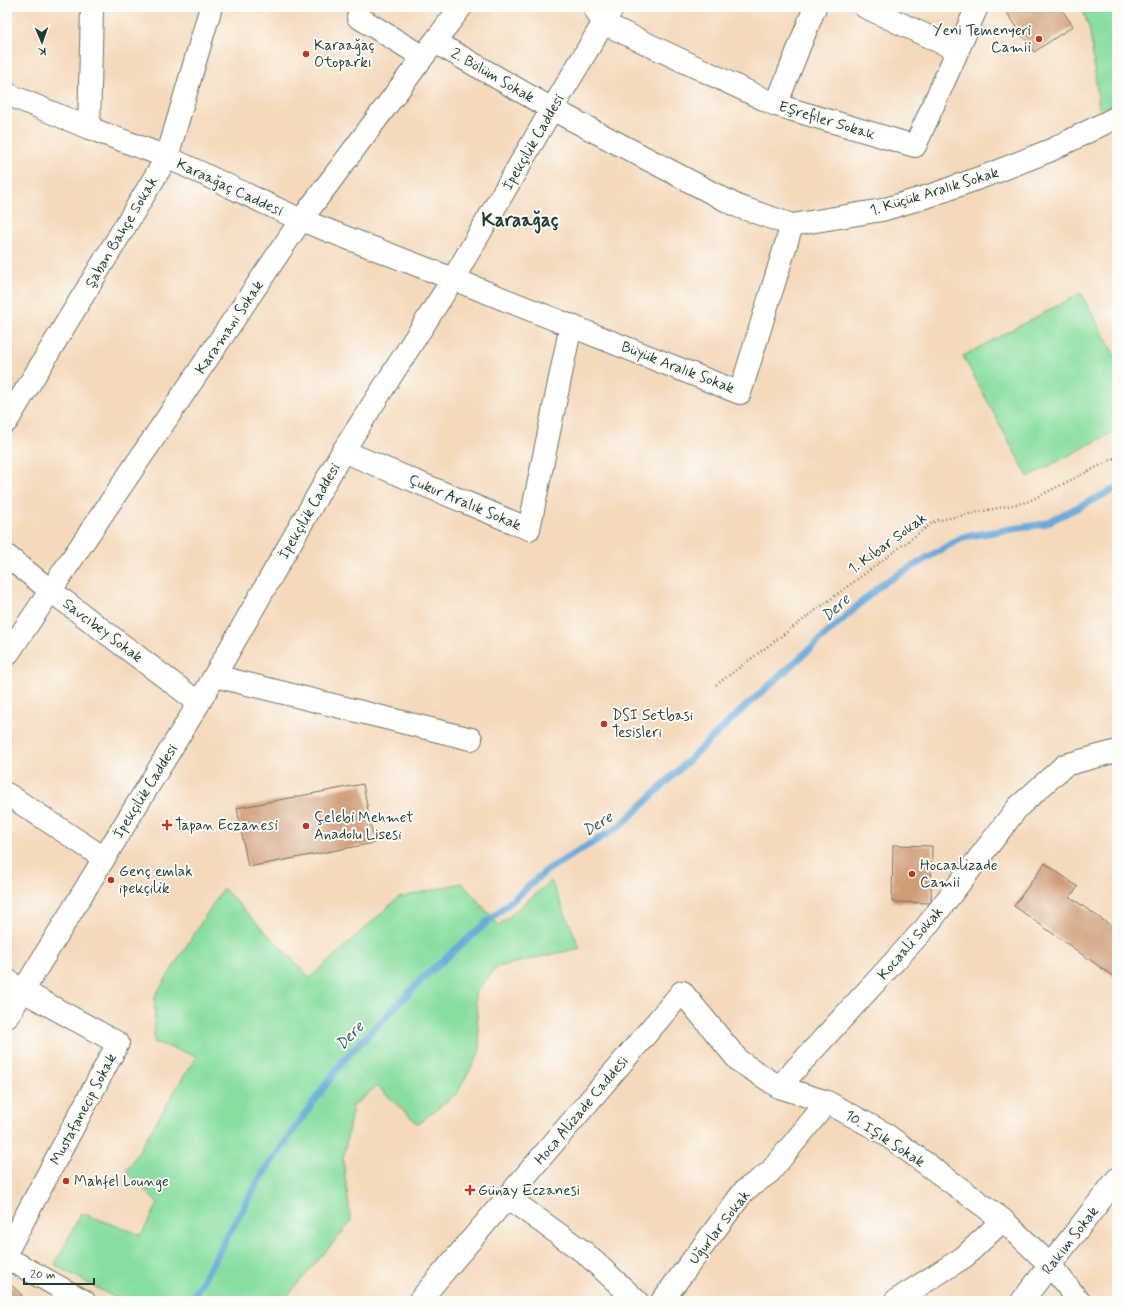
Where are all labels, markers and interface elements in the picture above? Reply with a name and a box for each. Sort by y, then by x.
place label: Yeni Temenyeri Camii [933,21,1031,58]
north arrow [22,22,62,62]
marker: Yeni Temenyeri Camii [1034,34,1044,44]
place label: Karaağaç Otoparkı [314,36,375,73]
text: K [38,44,46,58]
street label: 2. Bölüm Sokak [447,44,538,108]
marker: Karaağaç Otoparkı [301,49,311,59]
street label: İpekçilik Caddesi [498,91,569,194]
street label: Eşrefiler Sokak [776,97,878,145]
street label: Karaağaç Caddesi [173,154,286,221]
street label: 1. Küçük Aralık Sokak [867,163,1002,221]
street label: Şaban Bahçe Sokak [81,173,163,292]
district label: Karaağaç [482,208,559,234]
street label: Karamani Sokak [191,276,269,378]
street label: Büyük Aralık Sokak [618,337,738,399]
street label: İpekçilik Caddesi [274,460,345,563]
street label: Çukur Aralık Sokak [405,470,524,536]
street label: 1. Kibar Sokak [844,508,931,579]
water label: Dere [817,589,855,627]
street label: Savcıbey Sokak [58,594,147,668]
place label: DSI Setbasi Tesisleri [612,706,693,743]
marker: DSI Setbasi Tesisleri [599,719,609,729]
street label: İpekçilik Caddesi [109,741,183,843]
water label: Dere [579,806,618,842]
place label: Çelebi Mehmet Anadolu Lisesi [314,808,414,845]
place label: Tapan Eczanesi [175,816,278,836]
marker: Tapan Eczanesi [162,820,172,830]
marker: Çelebi Mehmet Anadolu Lisesi [301,821,311,831]
place label: Hocaalizade Camii [920,856,998,893]
place label: Genç emlak ipekçilik [119,862,193,899]
marker: Hocaalizade Camii [907,869,917,879]
marker: Genç emlak ipekçilik [106,875,116,885]
street label: Kocaali Sokak [873,903,948,985]
water label: Dere [331,1017,369,1055]
street label: Mustafanecip Sokak [46,1050,122,1169]
street label: Hoca Alizade Caddesi [530,1052,633,1169]
street label: 10. Işık Sokak [840,1105,929,1173]
place label: Mahfel Lounge [74,1172,169,1192]
marker: Mahfel Lounge [61,1176,71,1186]
place label: Günay Eczanesi [478,1181,580,1201]
marker: Günay Eczanesi [465,1185,475,1195]
street label: Uğurlar Sokak [684,1186,755,1269]
street label: Rakım Sokak [1038,1202,1104,1279]
scale bar [24,1260,94,1286]
text: 20 m [30,1267,56,1283]

